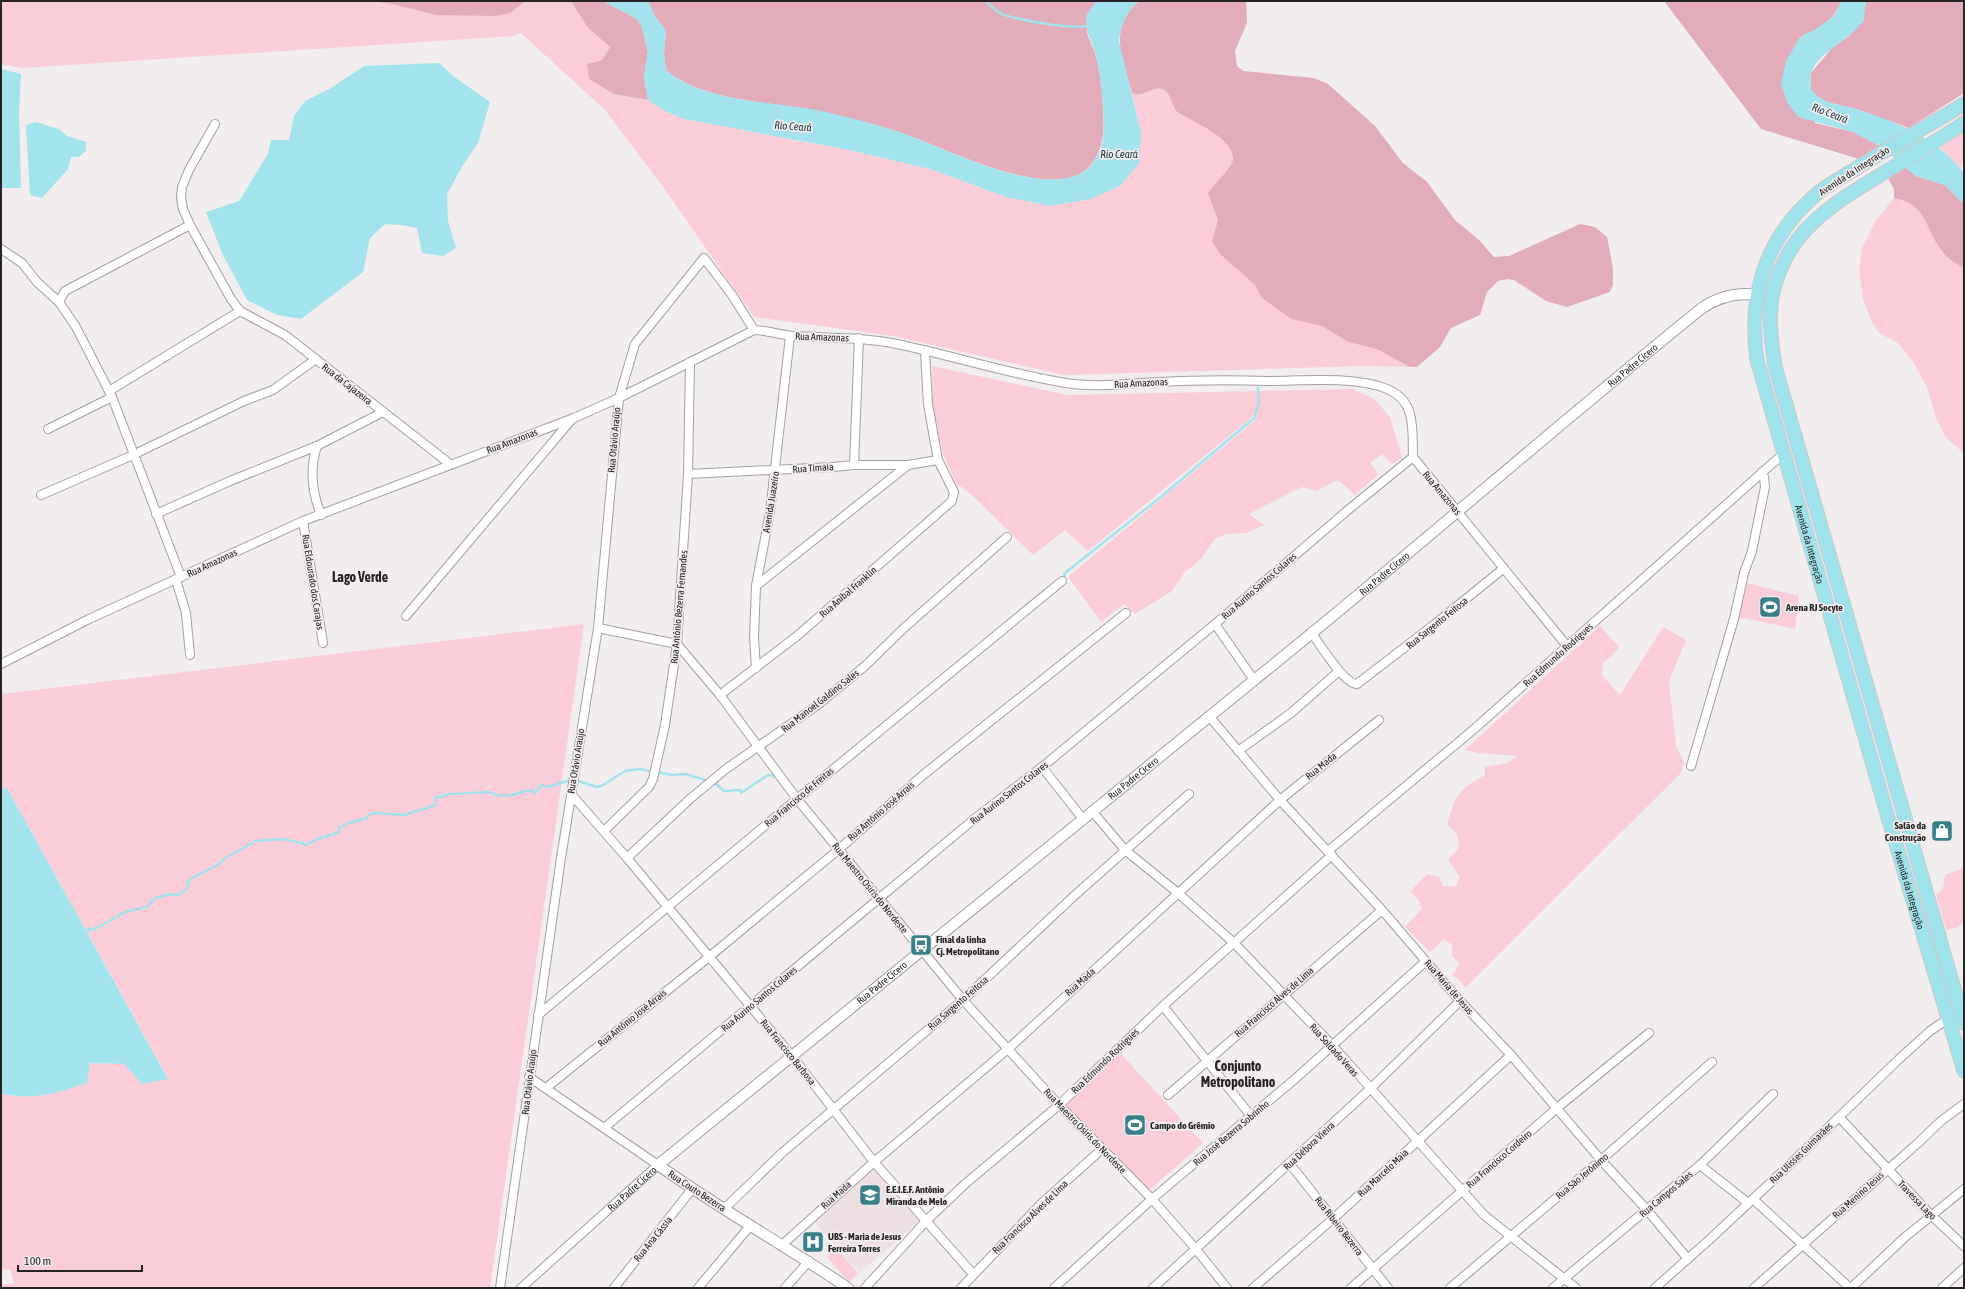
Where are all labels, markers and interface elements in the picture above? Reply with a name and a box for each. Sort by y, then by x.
water label: Rio Ceará [1810,101,1850,125]
water label: Rio Ceará [774,119,812,133]
street label: Avenida da Integração [1817,144,1891,198]
water label: Rio Ceará [1100,148,1138,160]
street label: Rua Amazonas [795,331,850,343]
street label: Rua Padre Cícero [1605,341,1660,389]
street label: Rua da Cajazeira [320,361,374,407]
street label: Rua Amazonas [1114,376,1169,390]
street label: Rua Otávio Araújo [606,406,622,473]
street label: Rua Amazonas [485,426,540,456]
street label: Rua Timaia [792,461,834,475]
street label: Rua Amazonas [1420,469,1464,518]
street label: Avenida Juazeiro [761,470,781,534]
street label: Avenida da Integração [1793,503,1826,585]
street label: Rua Eldourado dos Carajas [300,533,326,631]
street label: Rua Amazonas [185,546,239,579]
street label: Rua Antônio Bezerra Fernandes [669,549,689,664]
street label: Rua Padre Cícero [1357,549,1411,597]
street label: Rua Aurino Santos Colares [1219,550,1299,621]
street label: Rua Anibal Franklin [817,564,879,620]
district label: Lago Verde [332,569,388,585]
sports icon: Arena RJ Socyte [1757,594,1783,620]
street label: Rua Sargento Feitosa [1404,595,1470,651]
place label: Arena RJ Socyte [1785,602,1843,613]
street label: Rua Edmundo Rodrigues [1521,621,1595,689]
street label: Rua Manoel Galdino Sales [779,667,861,735]
street label: Rua Otávio Araújo [565,727,587,794]
street label: Rua Mada [1303,750,1339,782]
street label: Rua Padre Cícero [1106,754,1161,802]
street label: Rua Aurino Santos Colares [968,759,1050,827]
street label: Rua Francisco de Freitas [762,765,836,829]
street label: Rua Antônio José Arrais [845,779,917,843]
shop icon: Salão da Construção [1929,818,1955,844]
place label: Salão da Construção [1885,820,1926,843]
street label: Rua Maestro Osiris do Nordeste [830,840,910,936]
street label: Avenida da Integração [1893,849,1927,931]
bus stop icon: Final da linha Cj. Metropolitano [908,932,934,958]
place label: Final da linha Cj. Metropolitano [936,934,999,957]
street label: Rua Maria de Jesus [1422,957,1476,1017]
street label: Rua Padre Cícero [854,958,909,1006]
street label: Rua Aurino Santos Colares [719,964,799,1034]
street label: Rua Mada [1063,965,1098,998]
street label: Rua Francisco Alves de Lima [1232,965,1316,1039]
street label: Rua Sargento Feitosa [926,974,991,1032]
street label: Rua Antônio José Arrais [596,987,669,1049]
street label: Rua Francisco Barbosa [758,1017,818,1087]
street label: Rua Soldado Veras [1307,1021,1361,1079]
street label: Rua Edmundo Rodrigues [1069,1026,1141,1096]
street label: Rua Otávio Araújo [520,1048,539,1115]
district label: Conjunto Metropolitano [1201,1058,1276,1090]
street label: Rua Maestro Osiris do Nordeste [1042,1086,1129,1176]
street label: Rua José Bezerra Sobrinho [1191,1098,1271,1168]
sports icon: Campo do Grêmio [1122,1112,1148,1138]
street label: Rua Débora Vieira [1281,1119,1337,1172]
place label: Campo do Grêmio [1150,1120,1215,1131]
street label: Rua Ulisses Guimarães [1767,1120,1835,1186]
street label: Rua Francisco Cordeiro [1464,1128,1534,1190]
street label: Rua Marcelo Maia [1355,1146,1411,1199]
street label: Rua São Jerônimo [1553,1151,1611,1201]
street label: Rua Padre Cícero [605,1164,659,1213]
street label: Rua Couto Bezerra [666,1168,728,1214]
street label: Rua Campos Sales [1637,1168,1695,1219]
street label: Rua Menino Jesus [1830,1169,1886,1221]
street label: Rua Mada [819,1178,854,1211]
street label: Rua Francisco Alves de Lima [990,1178,1070,1256]
street label: Travessa Lago [1896,1178,1939,1222]
school or university icon: E.E.I.E.F. Antônio Miranda de Melo [857,1182,883,1208]
place label: E.E.I.E.F. Antônio Miranda de Melo [886,1184,947,1207]
street label: Rua Ribeiro Bezerra [1313,1194,1366,1258]
street label: Rua Ana Cássia [631,1214,675,1264]
hospital icon: UBS - Maria de Jesus Ferreira Torres [800,1229,826,1255]
place label: UBS - Maria de Jesus Ferreira Torres [828,1231,901,1254]
scale bar [18,1247,142,1273]
text: 100 m [24,1254,51,1268]

